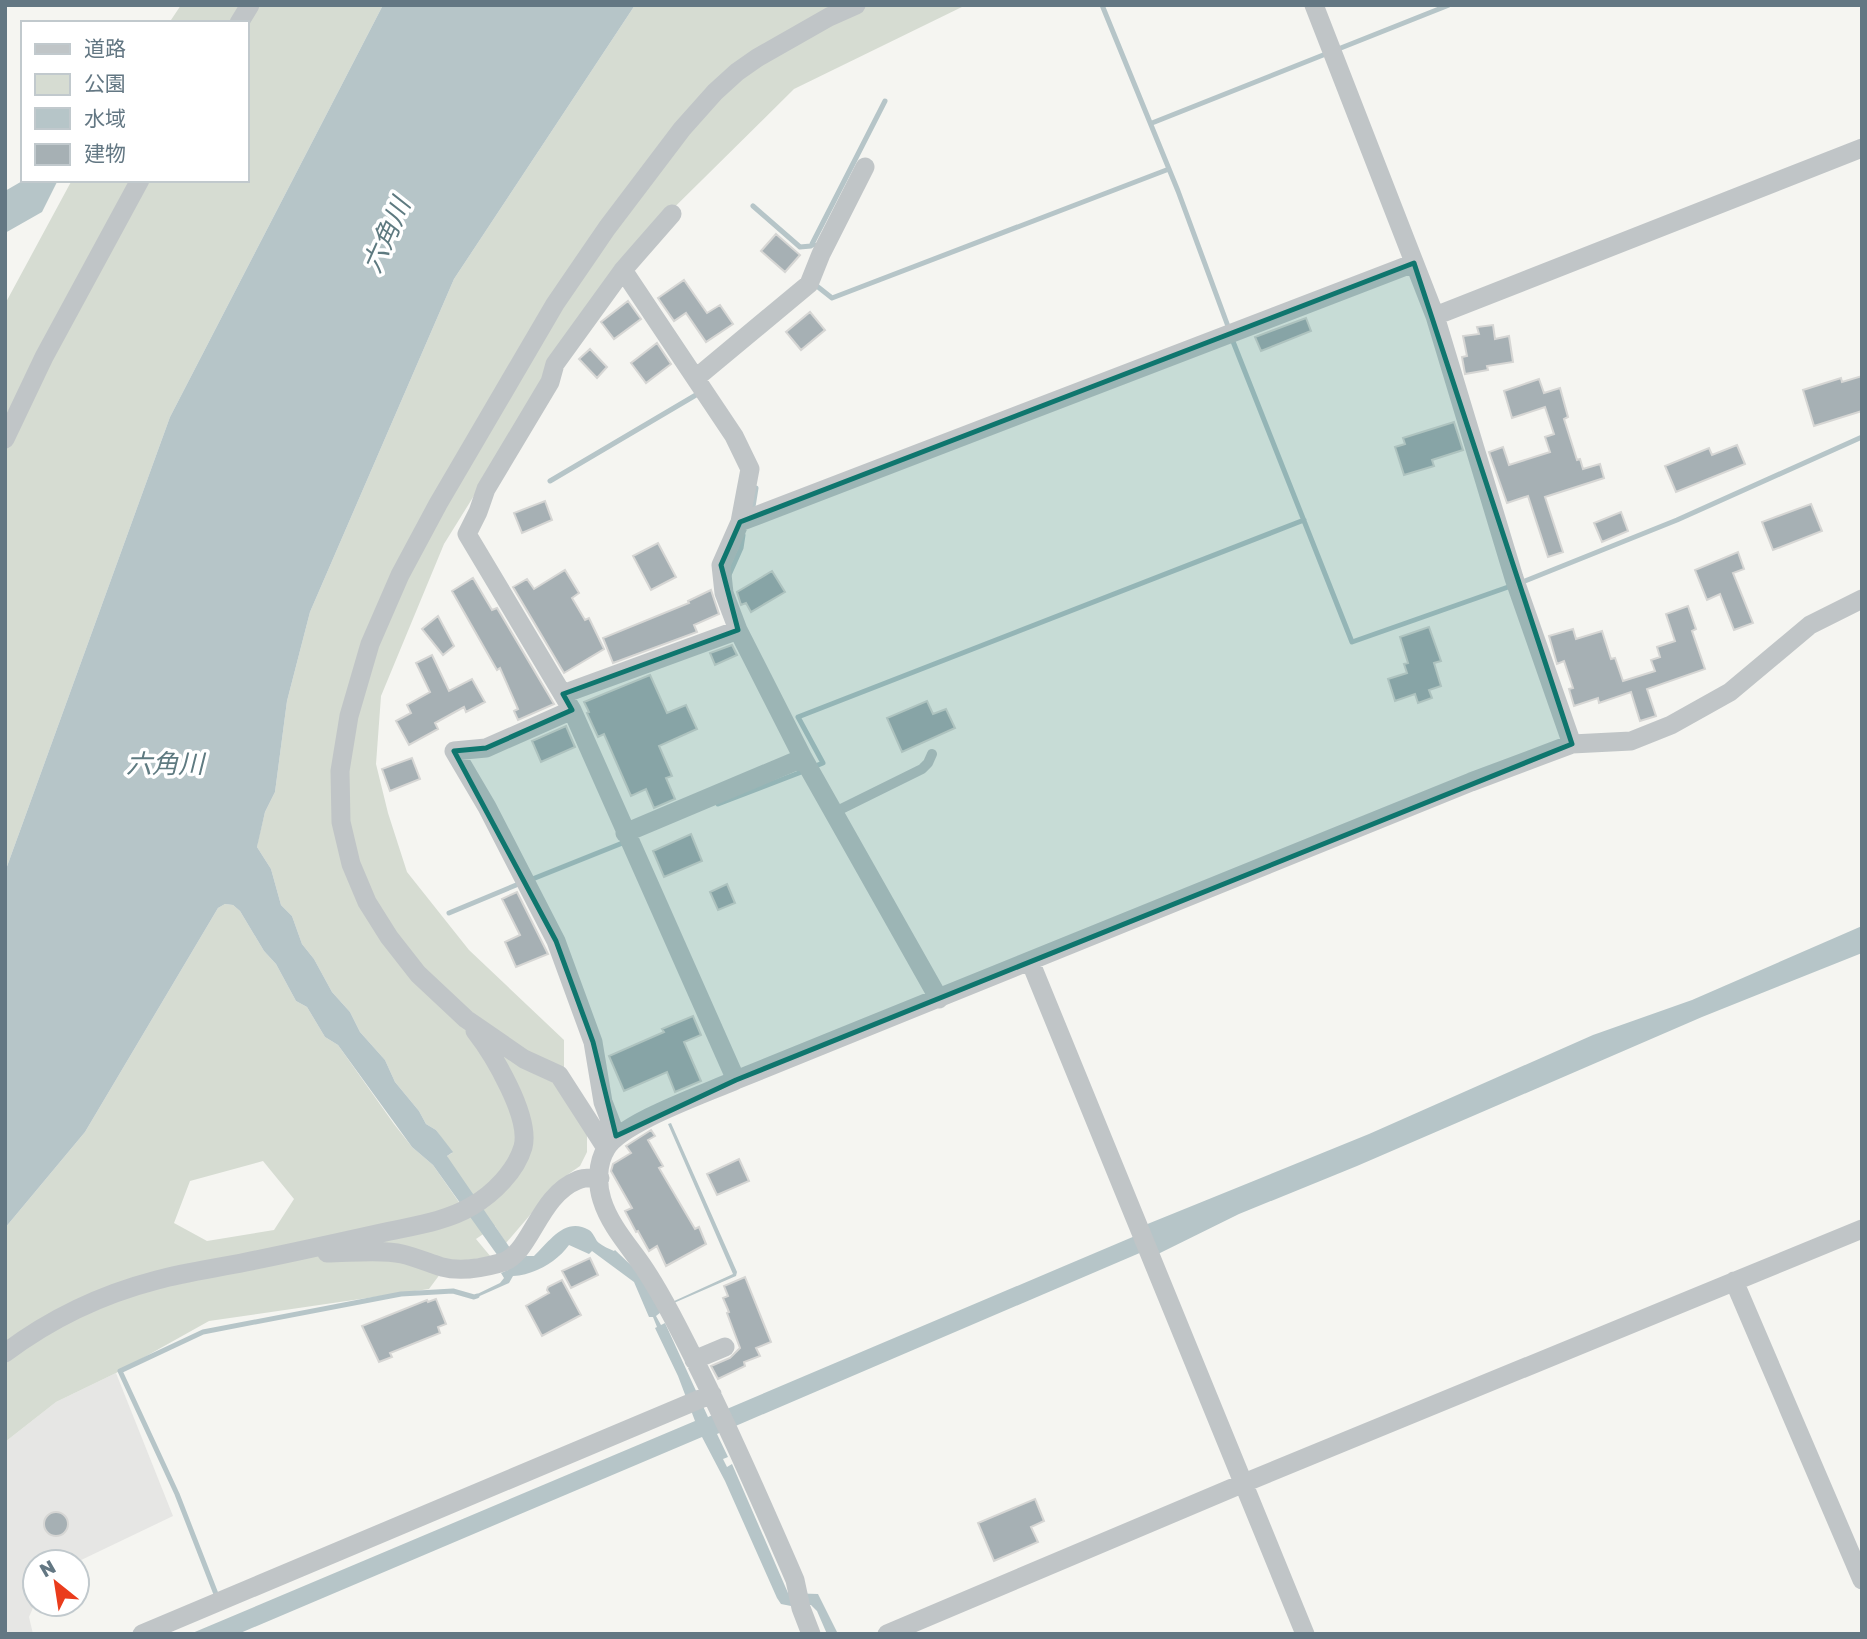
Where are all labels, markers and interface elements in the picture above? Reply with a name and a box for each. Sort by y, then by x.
legend [21,21,248,182]
text: 道路 [84,35,126,61]
text: 公園 [84,70,126,96]
text: 水域 [84,105,126,131]
text: 建物 [84,140,126,166]
water label: 六角川 [356,190,417,277]
water label: 六角川 [126,748,207,779]
north arrow [21,1548,91,1618]
text: N [35,1554,59,1581]

